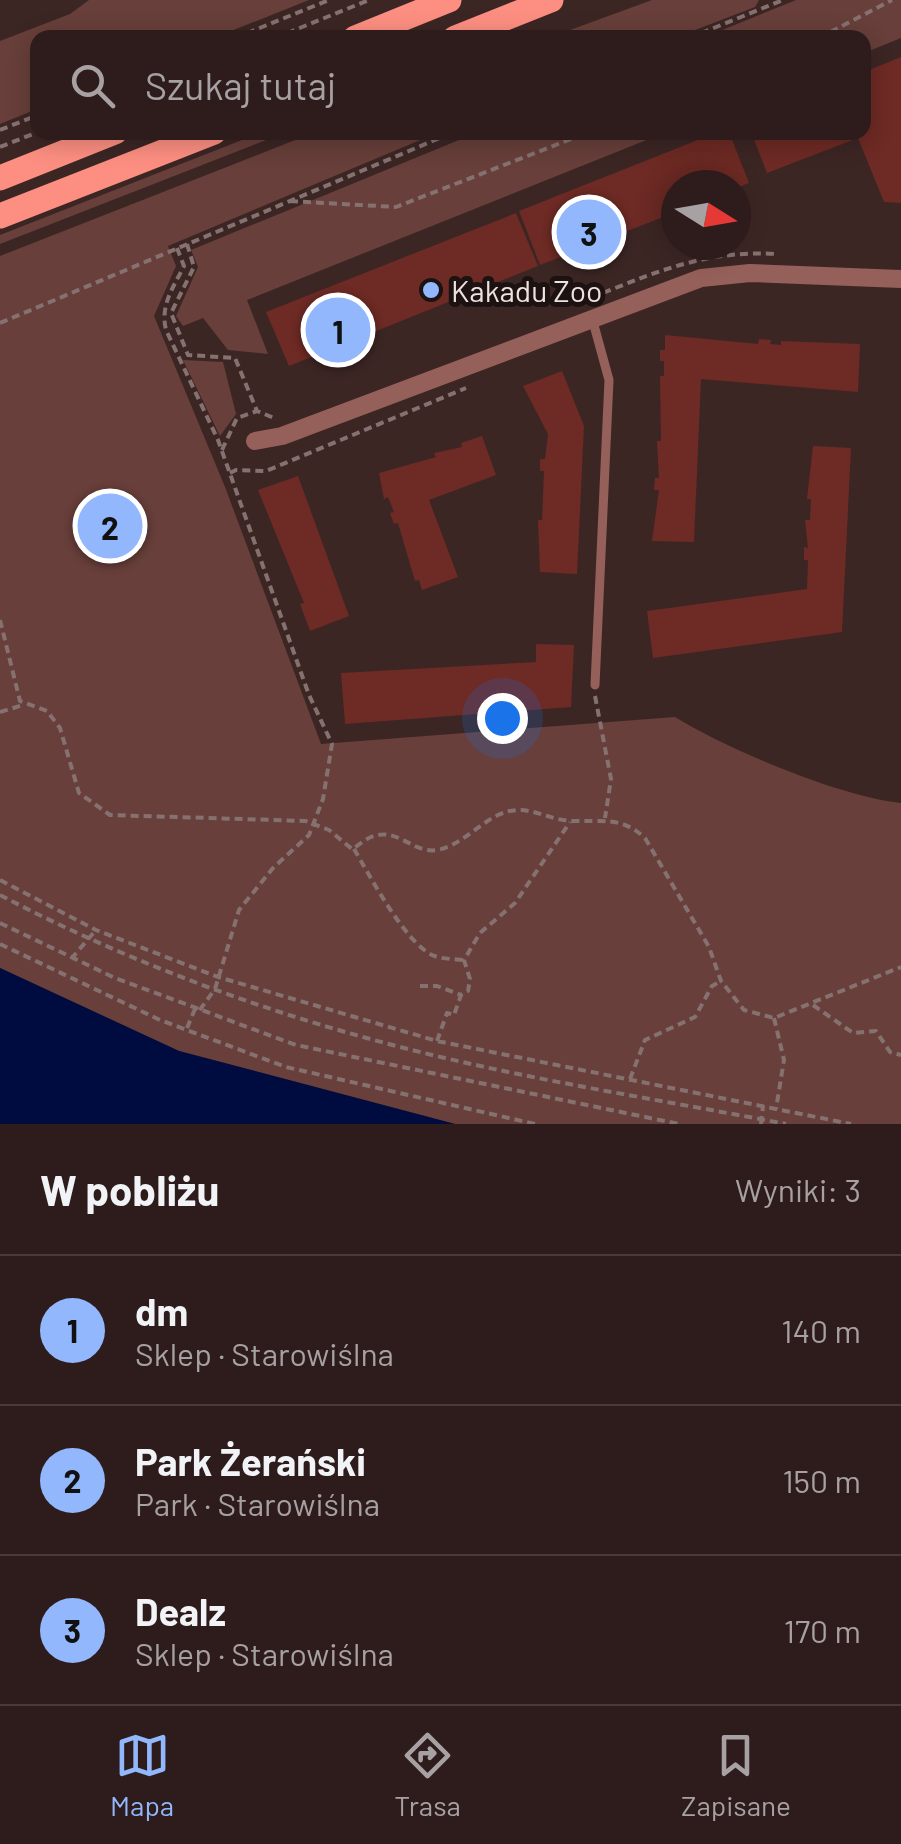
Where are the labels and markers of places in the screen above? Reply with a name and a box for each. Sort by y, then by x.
pin: 3 [556,194,622,270]
place label: Kakadu Zoo [451,272,602,308]
marker: Kakadu Zoo [420,279,442,301]
pin: 1 [306,292,370,368]
pin: 2 [78,488,142,564]

